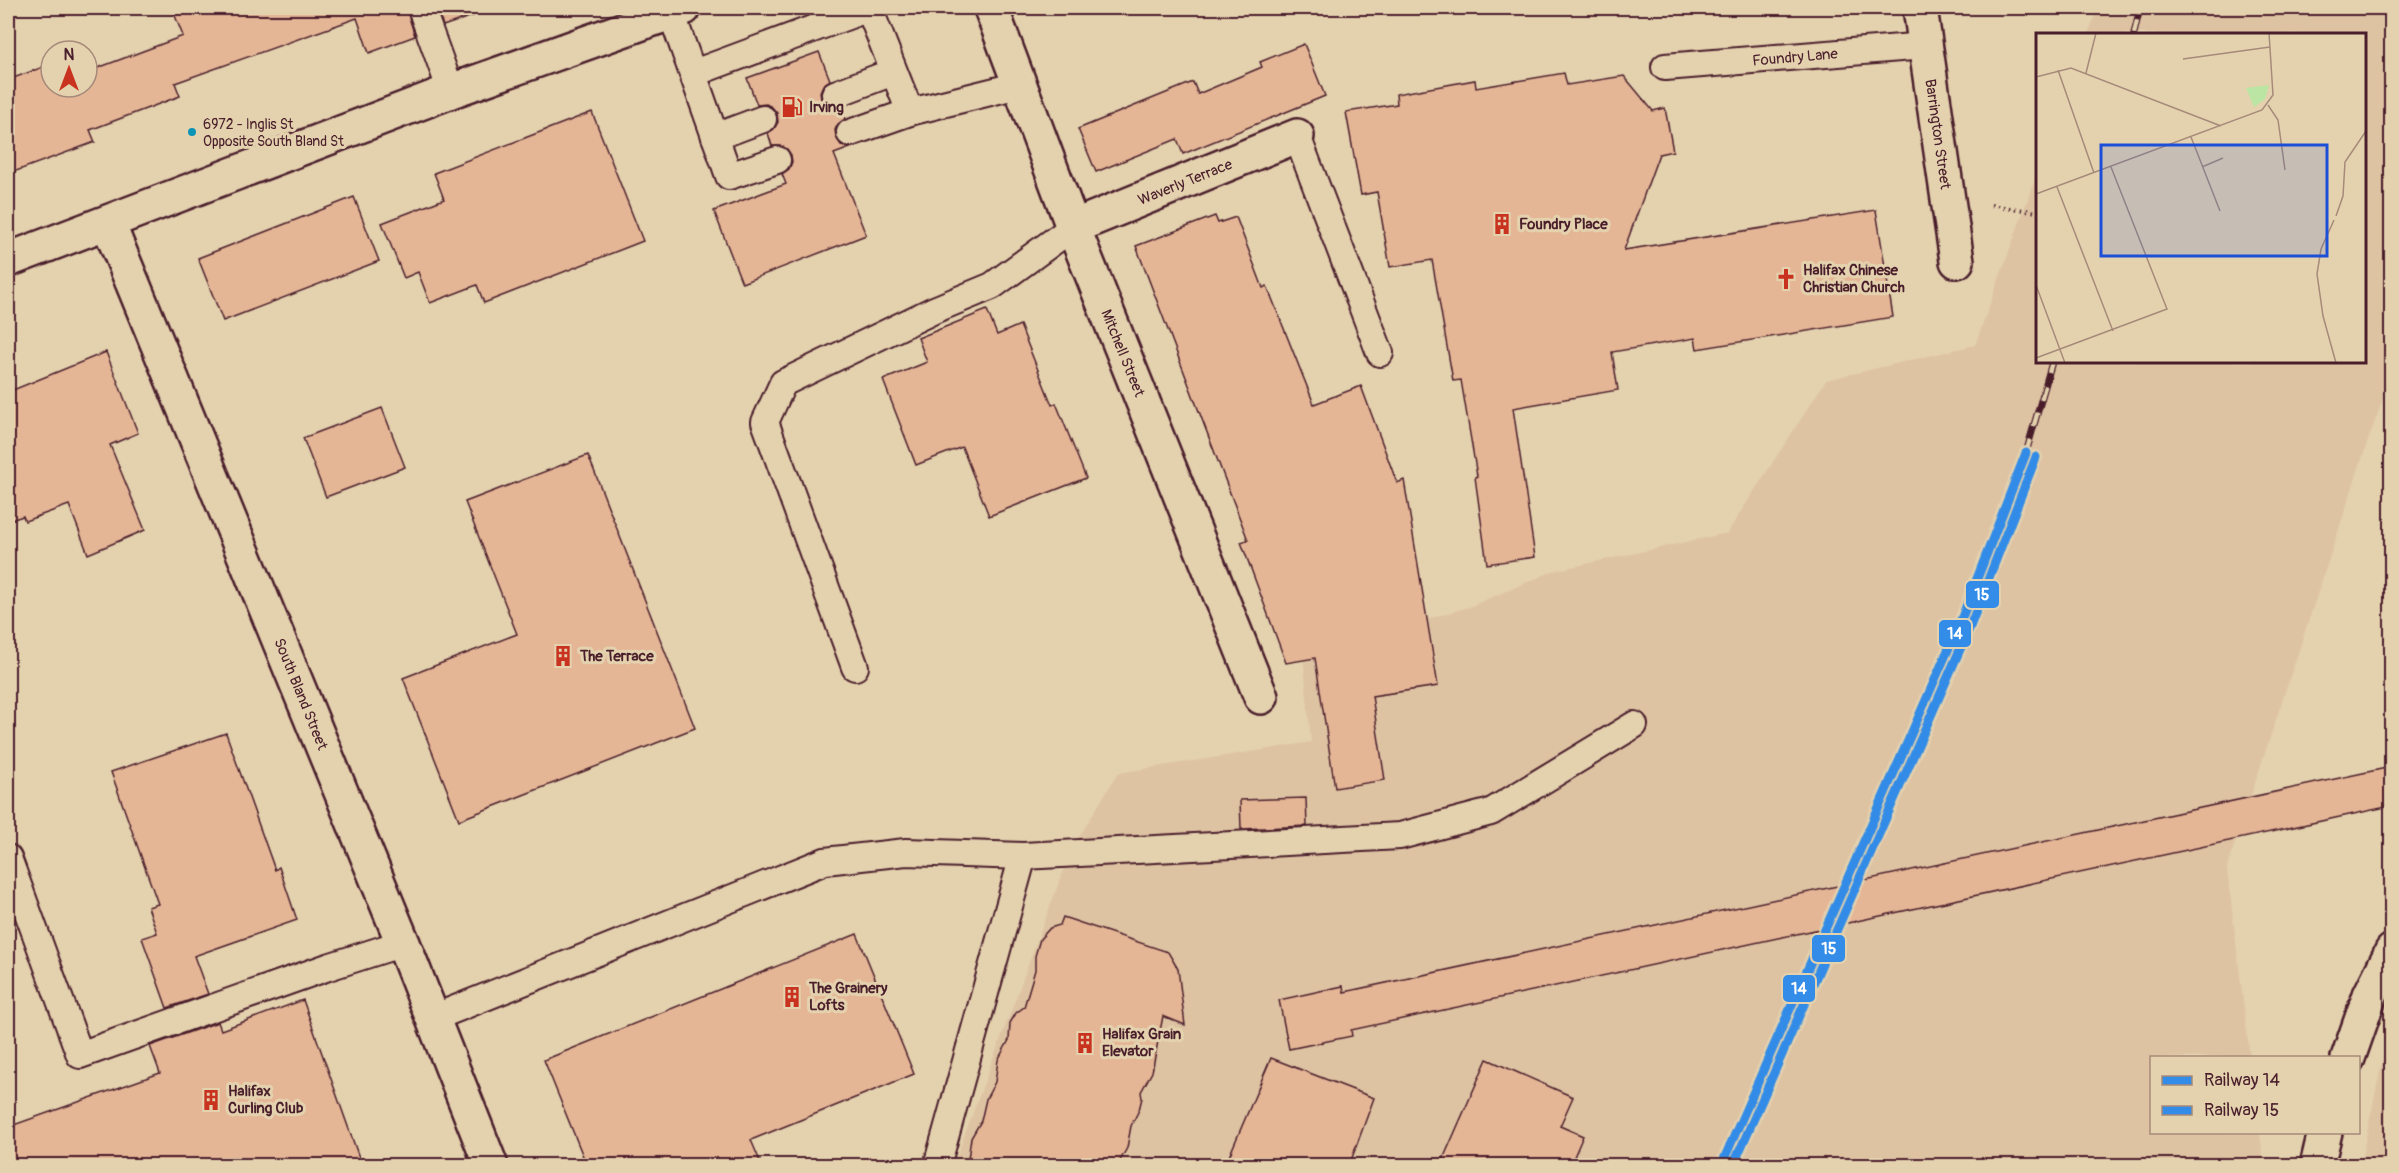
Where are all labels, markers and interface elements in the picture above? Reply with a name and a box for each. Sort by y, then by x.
inset map [2036,33,2366,363]
north arrow [39,39,99,99]
street label: Foundry Lane [1752,44,1839,71]
text: N [64,45,75,65]
street label: Barrington Street [1920,78,1955,191]
fuel station icon: Irving [780,95,804,119]
place label: Irving [809,98,844,117]
place label: 6972 - Inglis St Opposite South Bland St [203,116,344,150]
marker: 6972 - Inglis St Opposite South Bland St [186,126,198,138]
street label: Waverly Terrace [1135,155,1236,210]
building icon: Foundry Place [1490,212,1514,236]
place label: Foundry Place [1519,215,1608,234]
place label: Halifax Chinese Christian Church [1803,261,1905,297]
church icon: Halifax Chinese Christian Church [1774,267,1798,291]
street label: Mitchell Street [1096,307,1149,401]
line badge: 15 [1965,580,2000,609]
text: 15 [1975,585,1990,605]
line badge: 14 [1938,619,1972,648]
text: 14 [1947,624,1963,644]
street label: South Bland Street [269,635,332,754]
building icon: The Terrace [551,644,575,668]
place label: The Terrace [579,647,654,666]
line badge: 15 [1811,934,1846,963]
text: 15 [1822,939,1837,959]
line badge: 14 [1782,974,1816,1003]
place label: The Grainery Lofts [808,979,888,1015]
text: 14 [1791,979,1807,999]
building icon: The Grainery Lofts [780,985,804,1009]
place label: Halifax Grain Elevator [1102,1025,1182,1061]
building icon: Halifax Grain Elevator [1073,1031,1097,1055]
legend [2150,1056,2360,1134]
text: Railway 14 [2204,1069,2280,1092]
place label: Halifax Curling Club [228,1082,303,1118]
building icon: Halifax Curling Club [199,1088,223,1112]
text: Railway 15 [2204,1099,2279,1122]

